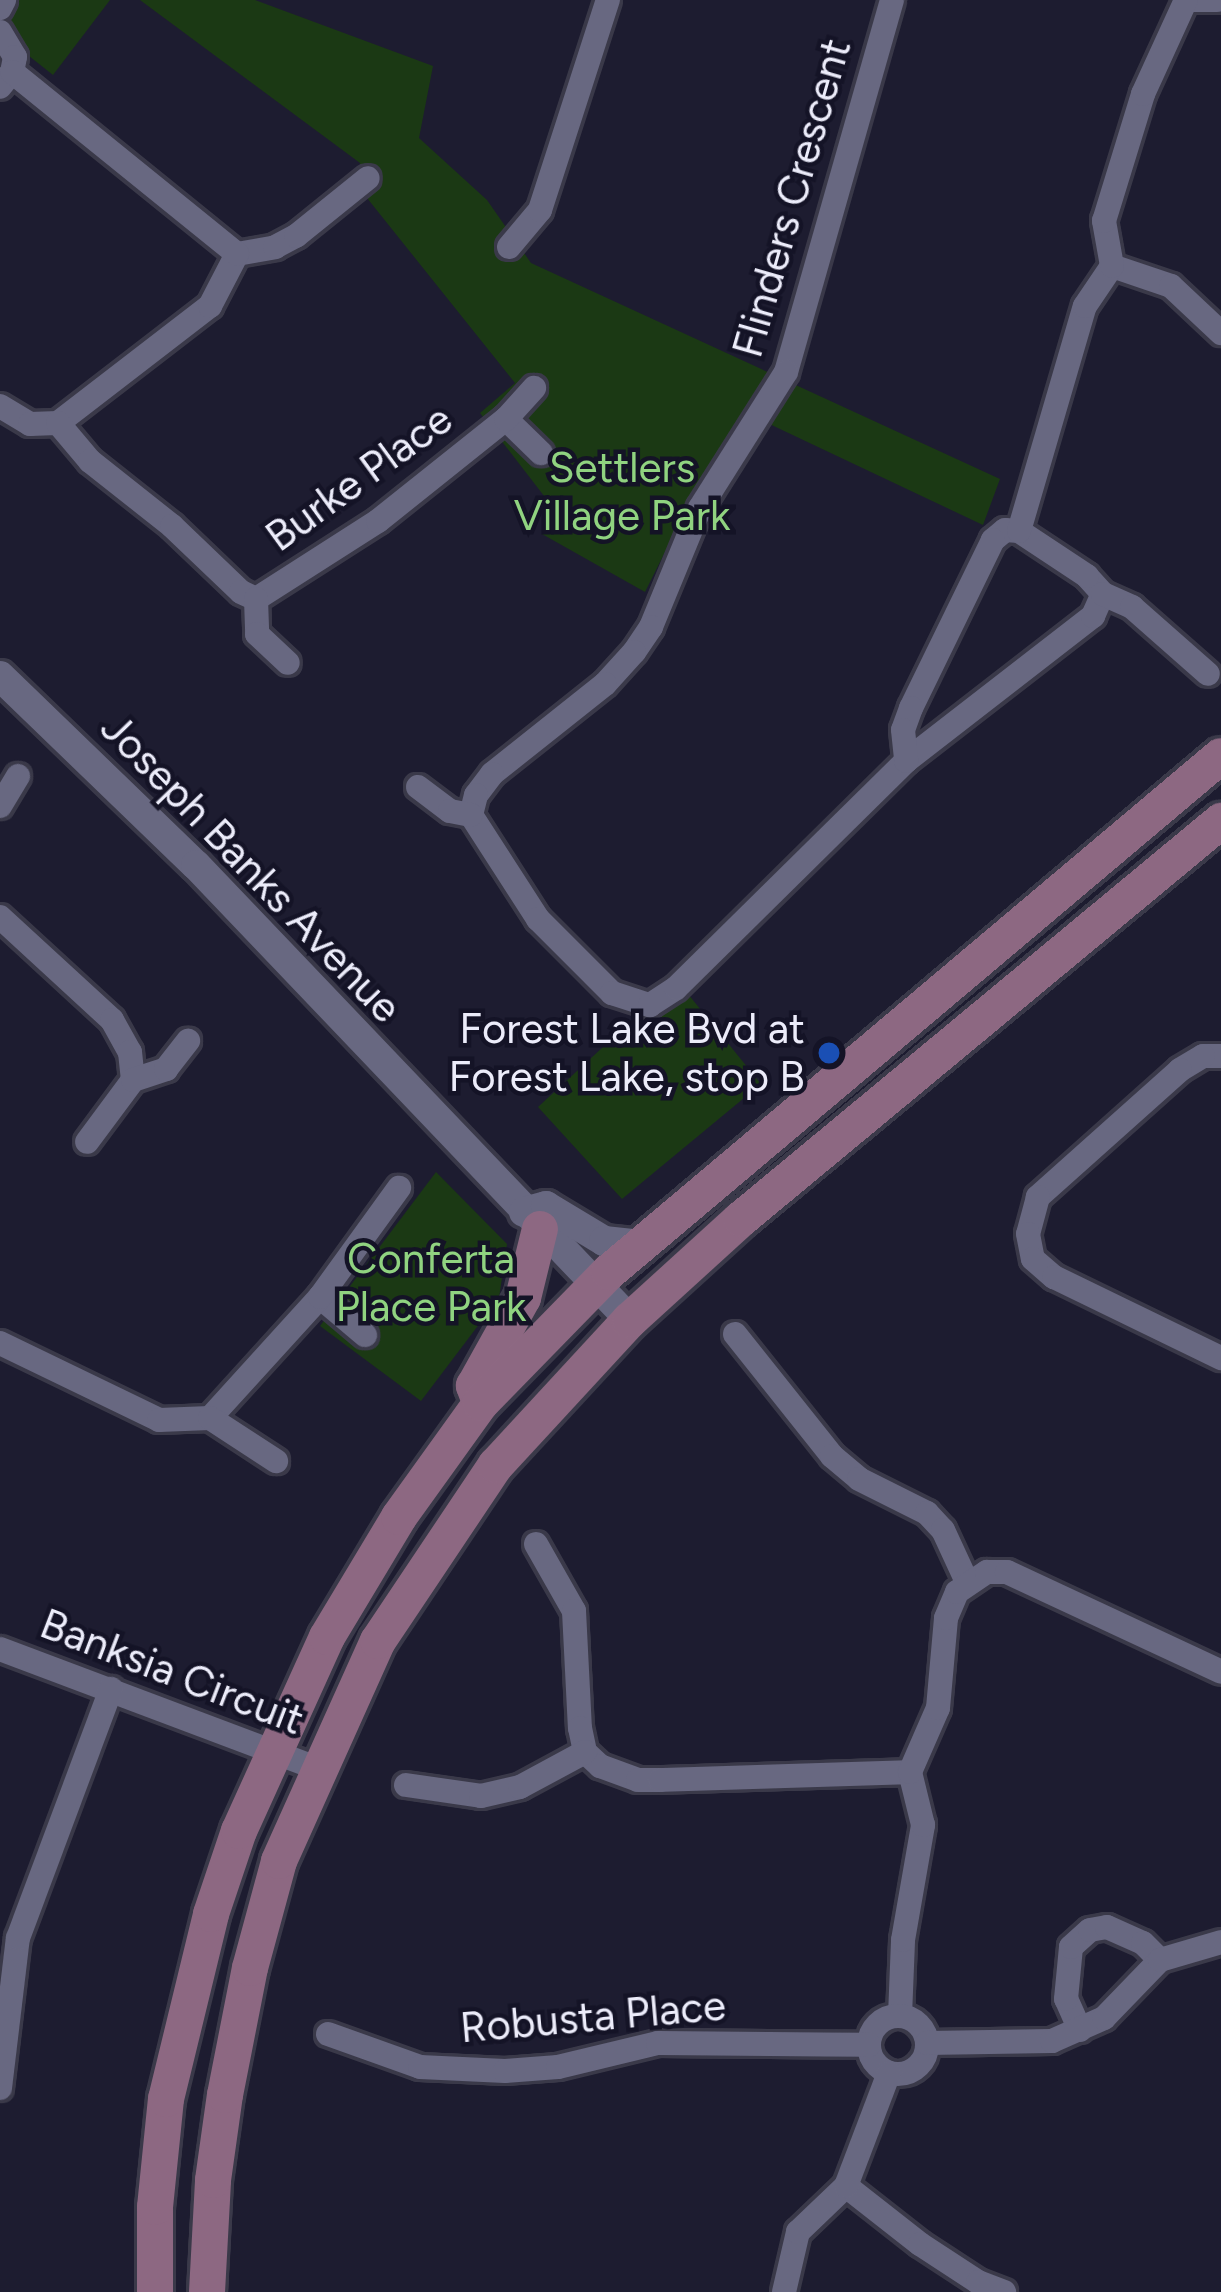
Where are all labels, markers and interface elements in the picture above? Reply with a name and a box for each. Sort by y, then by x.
street label: Flinders Crescent [722,33,862,363]
street label: Burke Place [256,394,462,562]
park label: Settlers Village Park [514,443,730,542]
street label: Joseph Banks Avenue [90,703,412,1033]
place label: Forest Lake Bvd at Forest Lake, stop B [449,1004,805,1102]
marker: Forest Lake Bvd at Forest Lake, stop B [816,1040,842,1066]
park label: Conferta Place Park [336,1234,526,1332]
street label: Banksia Circuit [33,1599,311,1745]
street label: Robusta Place [458,1980,728,2054]

